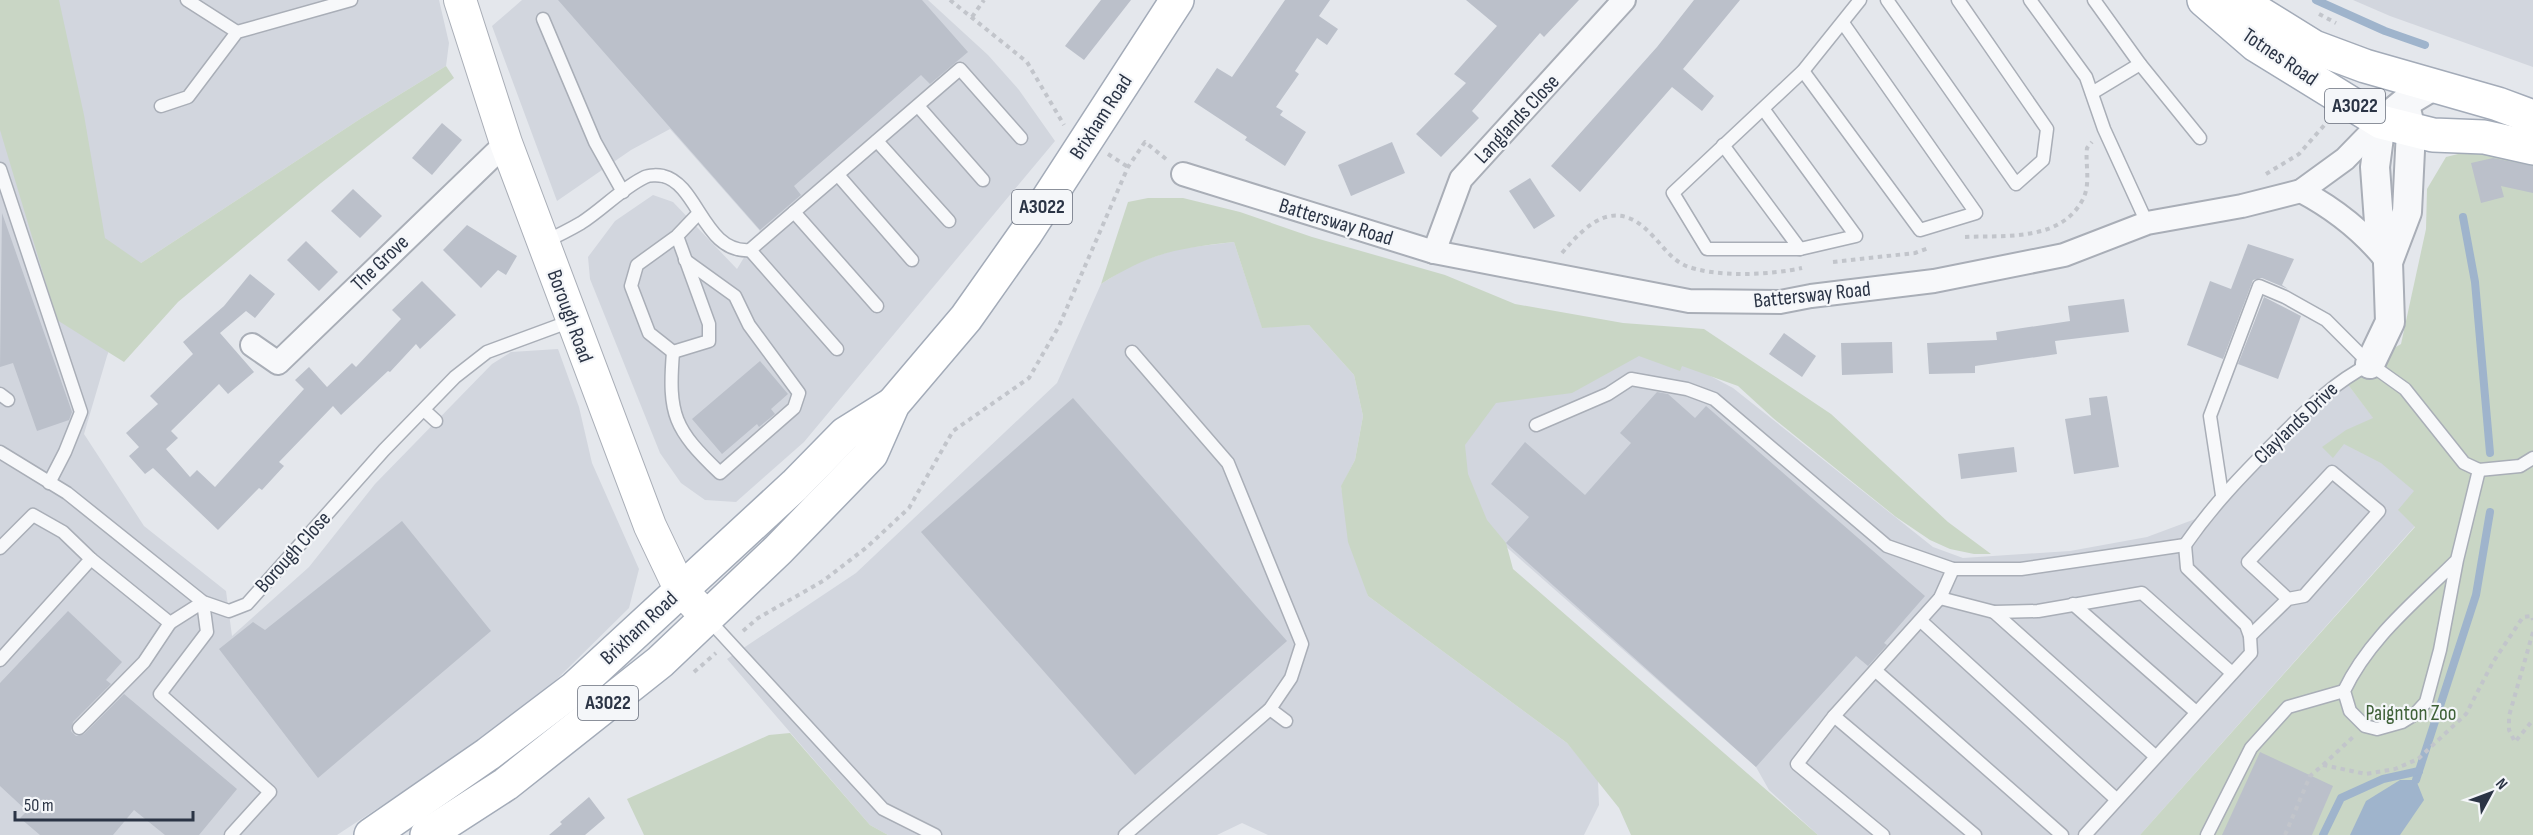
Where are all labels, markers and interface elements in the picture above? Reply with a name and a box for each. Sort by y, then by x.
street label: Totnes Road [2238,23,2322,91]
street label: Langlands Close [1469,69,1565,169]
street label: Brixham Road [1064,70,1138,164]
road number: A3022 [2325,89,2385,123]
road number: A3022 [1012,190,1072,224]
street label: Battersway Road [1276,193,1396,251]
street label: The Grove [346,230,414,296]
street label: Borough Road [542,266,598,366]
street label: Battersway Road [1752,276,1872,314]
street label: Claylands Drive [2249,377,2343,469]
street label: Borough Close [250,506,336,598]
street label: Brixham Road [595,586,683,670]
road number: A3022 [578,686,638,720]
park label: Paignton Zoo [2365,701,2457,726]
north arrow [2461,763,2521,823]
text: N [2491,775,2511,794]
scale bar [15,784,194,822]
text: 50 m [24,795,54,816]

